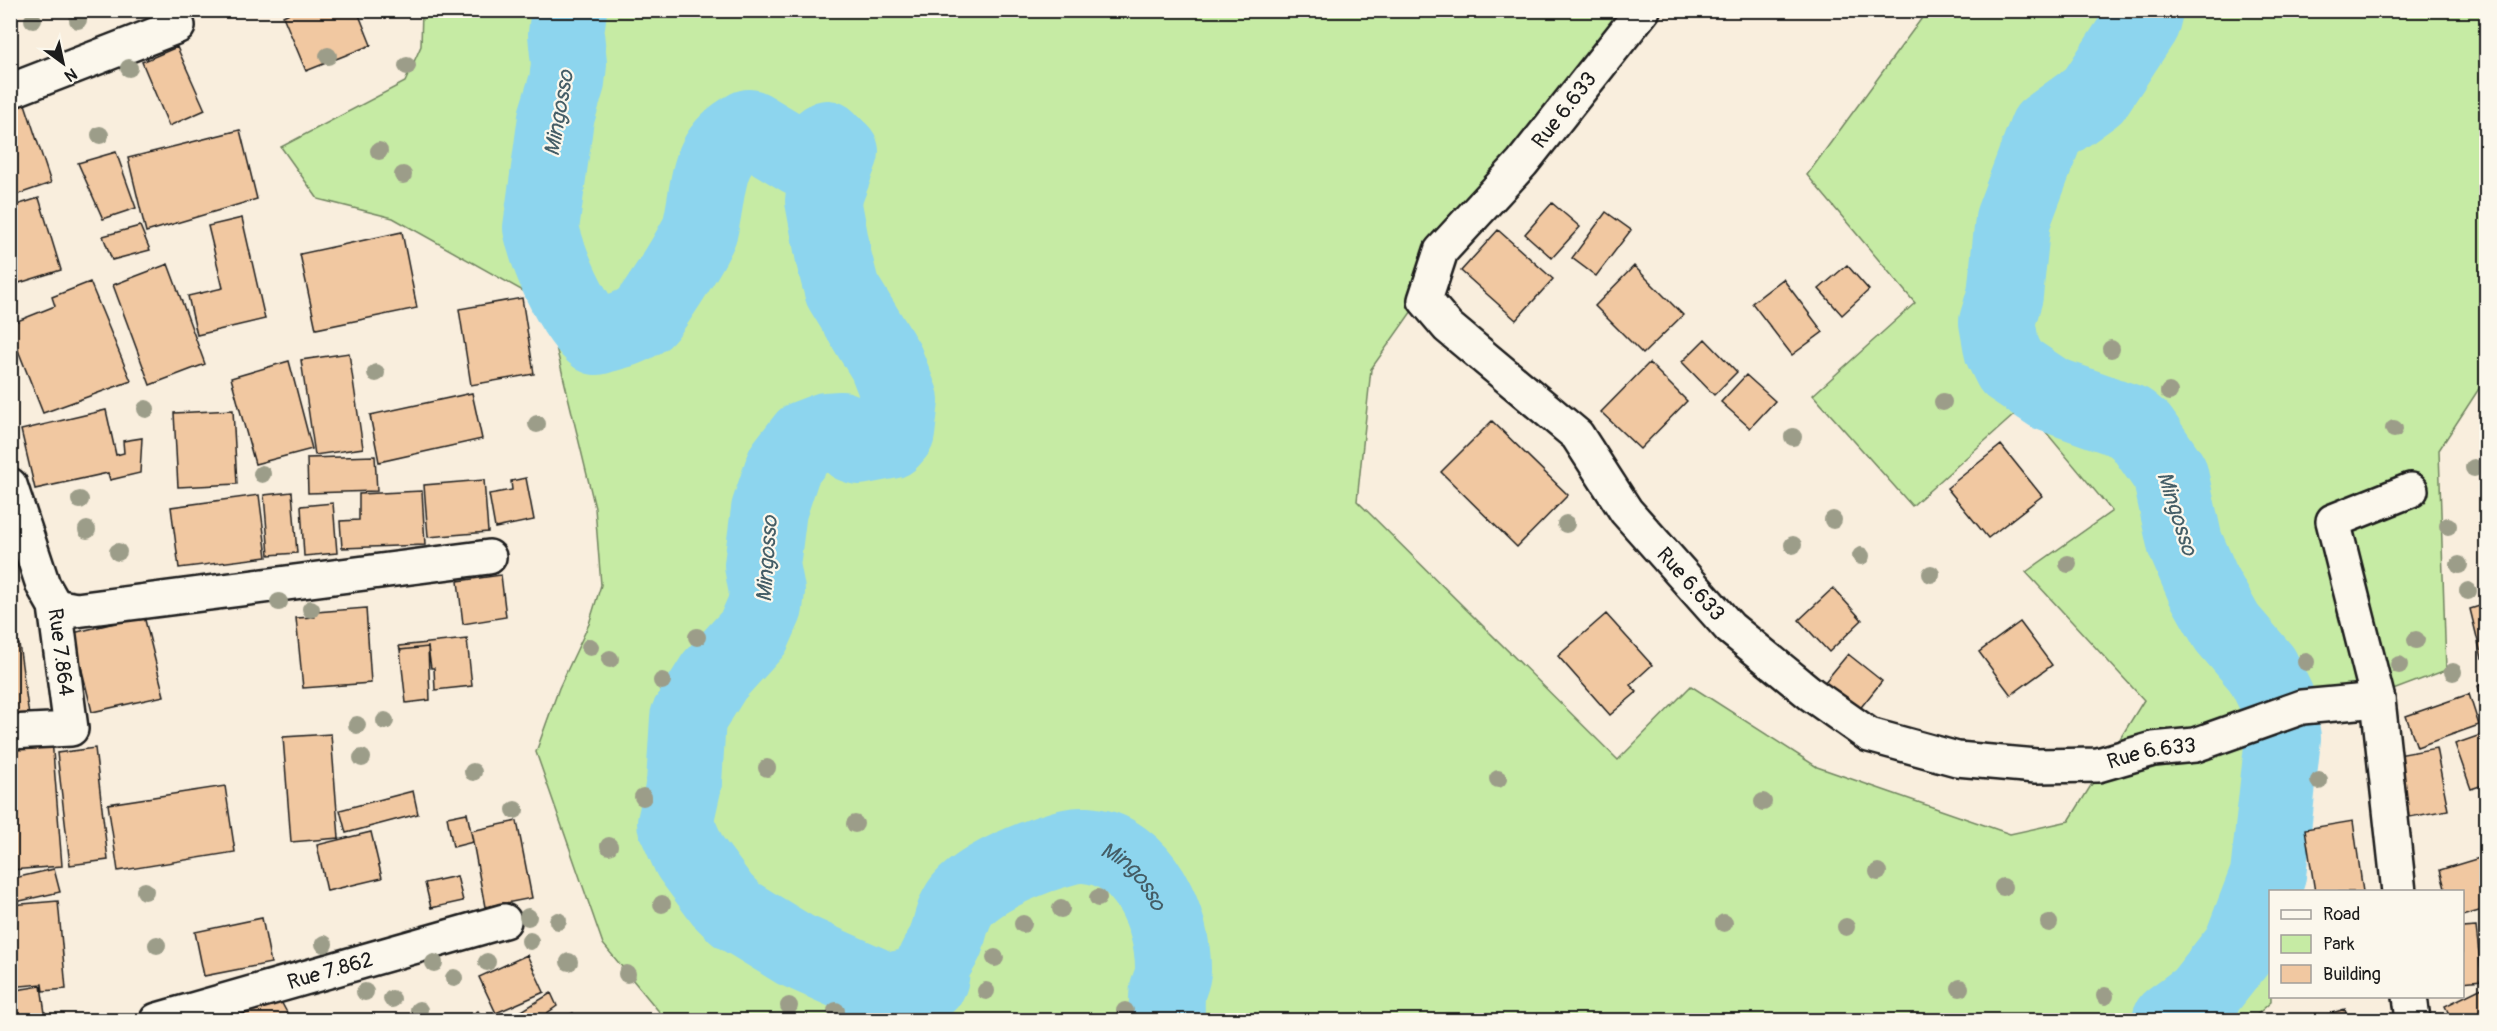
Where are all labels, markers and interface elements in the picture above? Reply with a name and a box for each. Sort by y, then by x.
north arrow [33,33,93,93]
text: N [60,63,81,86]
water label: Mingosso [538,66,581,158]
street label: Rue 6.633 [1526,66,1603,154]
water label: Mingosso [2150,468,2204,561]
water label: Mingosso [750,513,784,603]
street label: Rue 6.633 [1650,542,1731,627]
street label: Rue 7.864 [41,607,80,698]
street label: Rue 6.633 [2104,732,2197,776]
water label: Mingosso [1096,836,1173,917]
legend [2269,890,2464,998]
text: Road [2323,903,2360,926]
text: Park [2323,933,2355,956]
street label: Rue 7.862 [284,946,376,996]
text: Building [2323,963,2381,986]

